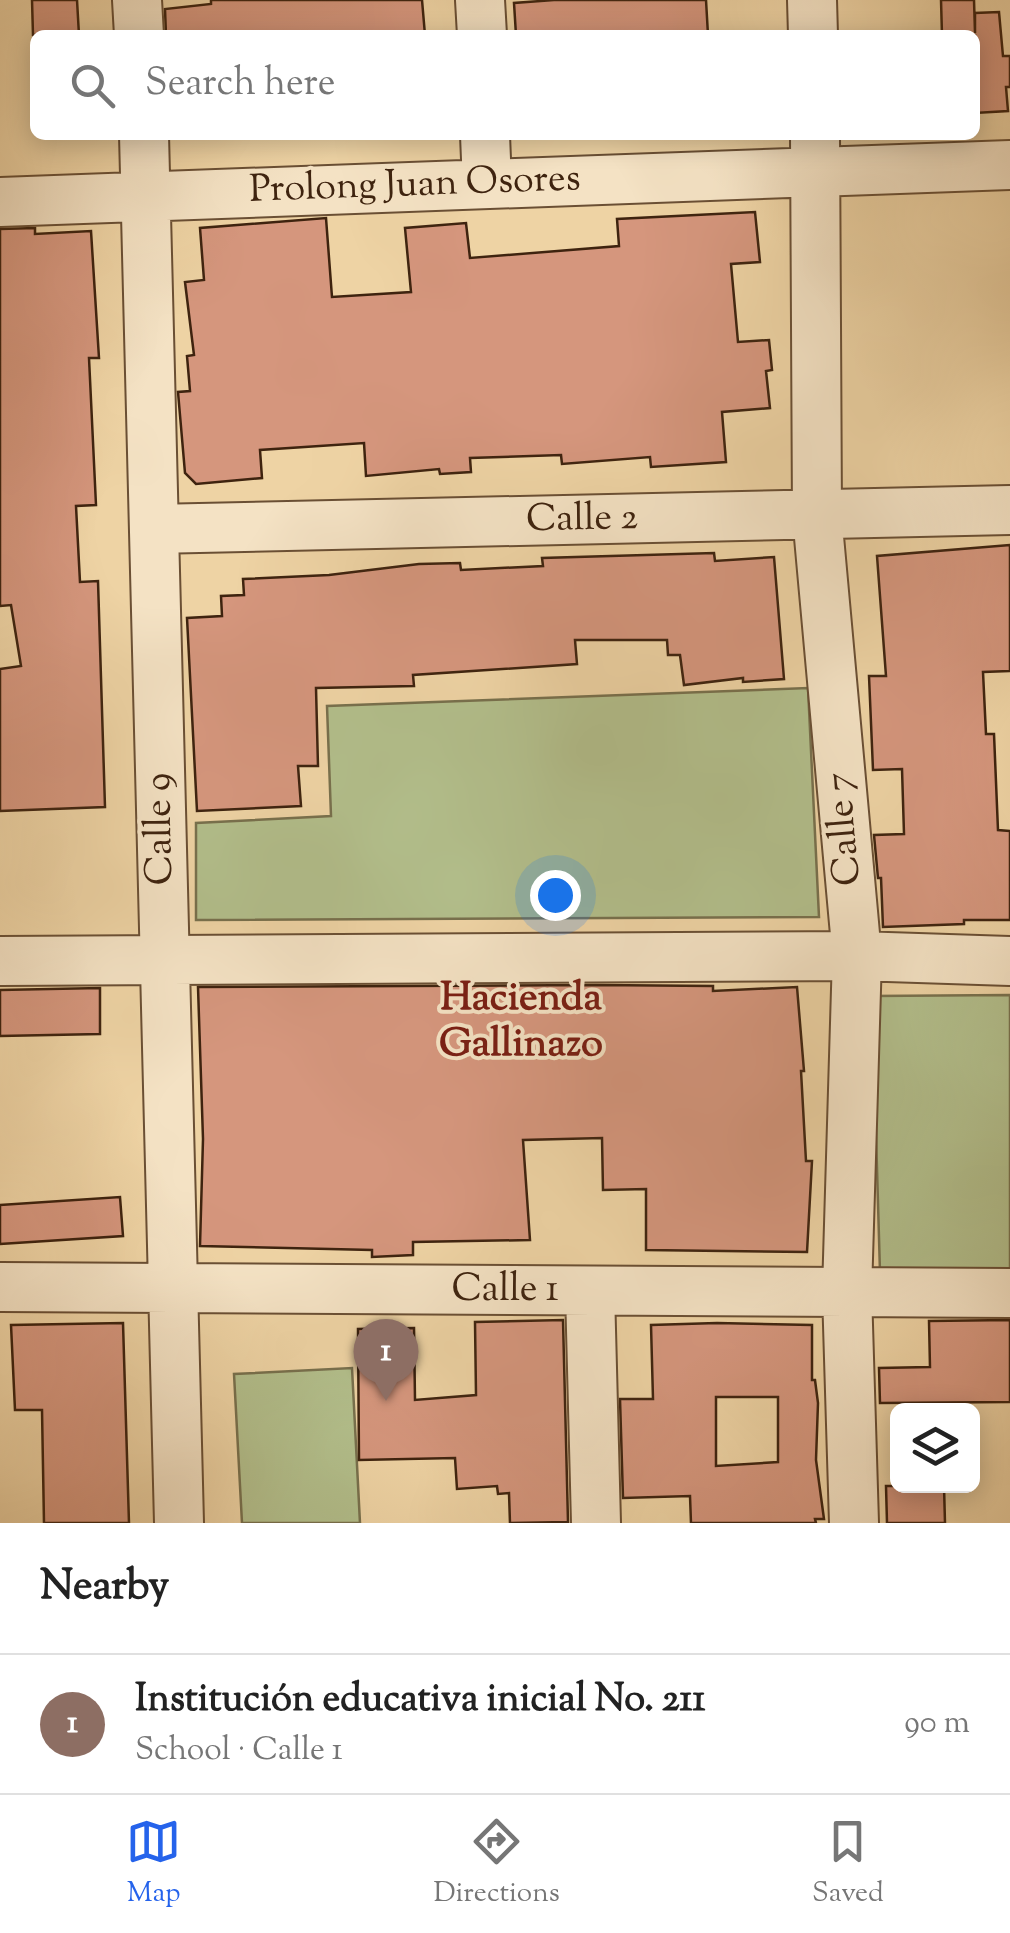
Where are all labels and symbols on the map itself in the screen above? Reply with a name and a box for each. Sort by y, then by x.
street label: Prolong Juan Osores [248,153,582,219]
street label: Calle 2 [526,492,639,548]
street label: Calle 7 [813,770,877,888]
street label: Calle 9 [133,772,189,886]
your location [530,870,581,921]
district label: Hacienda Gallinazo [439,971,603,1074]
street label: Calle 1 [451,1264,559,1318]
pin: 1 [354,1318,418,1401]

